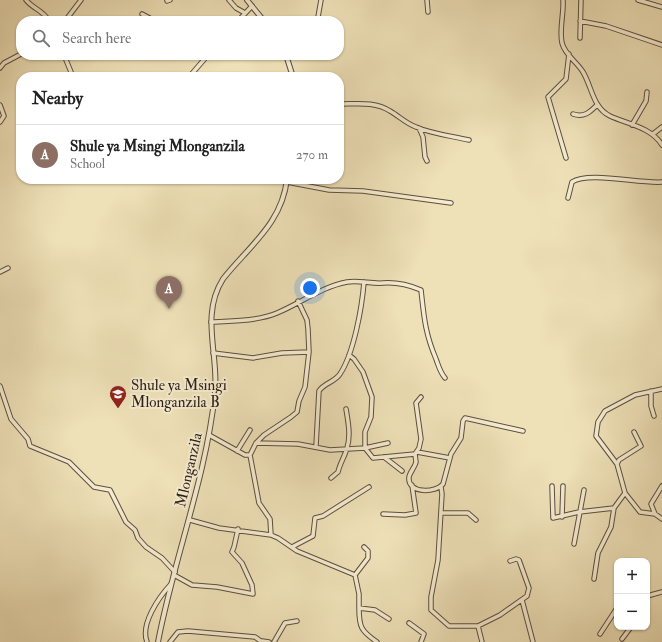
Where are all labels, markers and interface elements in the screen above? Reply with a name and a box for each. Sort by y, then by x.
search box [16,16,344,60]
icon: search [30,27,52,49]
text: Search here [62,29,131,48]
text: Nearby [32,88,83,109]
text: Shule ya Msingi Mlonganzila [70,137,245,156]
text: A [41,147,49,163]
text: 270 m [296,147,328,163]
text: School [70,156,105,172]
pin: A [156,276,182,309]
your location [300,278,320,298]
place label: Shule ya Msingi Mlonganzila B [131,376,227,412]
school or university icon: Shule ya Msingi Mlonganzila B [108,384,128,409]
street label: Mlonganzila [171,430,207,509]
map controls [614,558,650,630]
button: + [614,558,650,594]
button: − [614,594,650,630]

